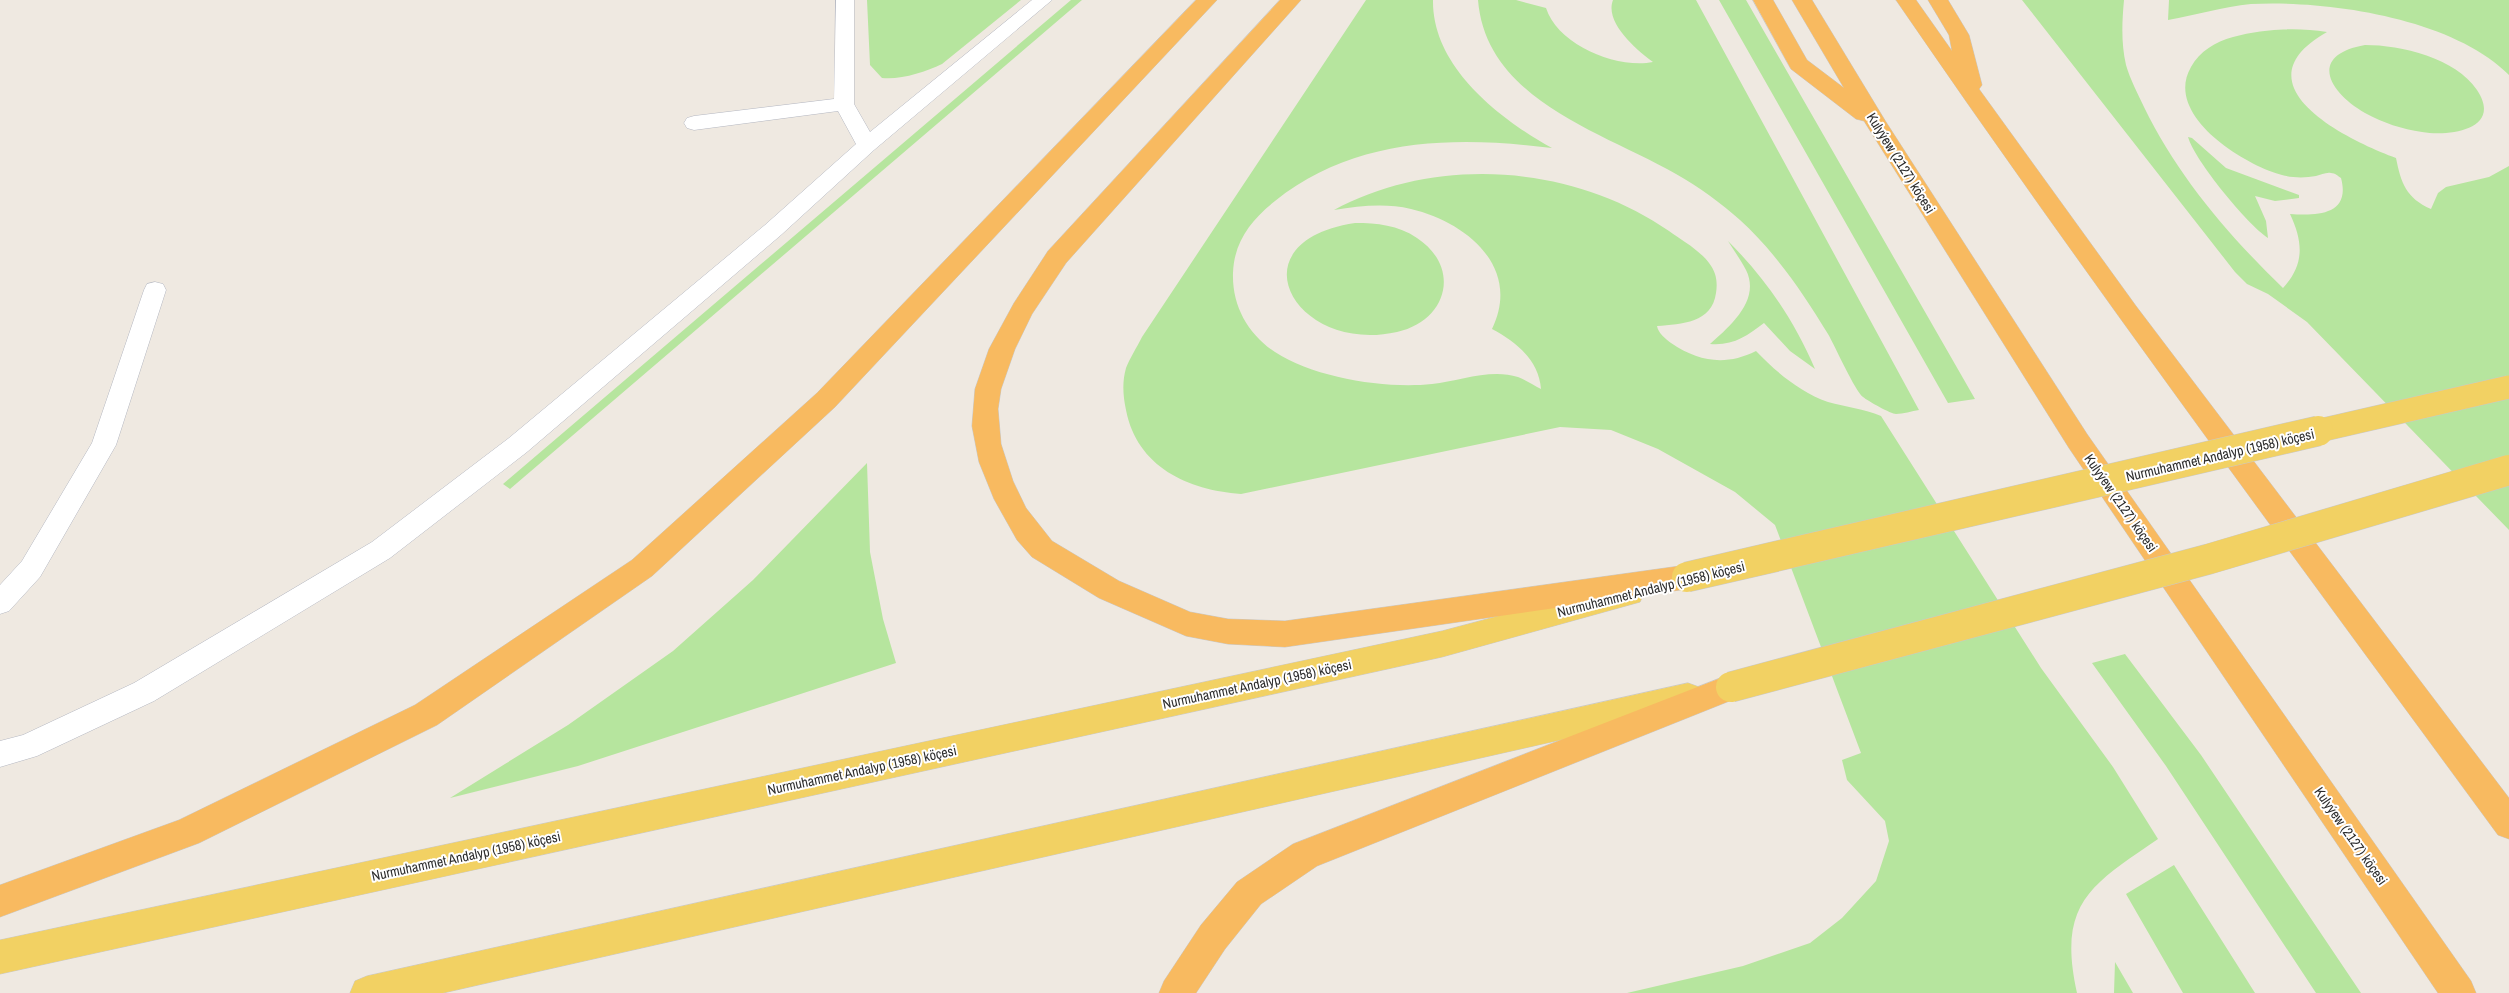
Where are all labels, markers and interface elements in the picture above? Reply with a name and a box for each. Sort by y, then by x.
street label: Kulyýew (2127) köçesi [1863,109,1939,217]
street label: Nurmuhammet Andalyp (1958) köçesi [2124,425,2316,485]
street label: Kulyýew (2127) köçesi [2081,451,2161,555]
street label: Nurmuhammet Andalyp (1958) köçesi [1555,557,1747,621]
street label: Nurmuhammet Andalyp (1958) köçesi [1161,655,1353,713]
street label: Nurmuhammet Andalyp (1958) köçesi [766,741,958,799]
street label: Kulyýew (2127) köçesi [2311,784,2391,888]
street label: Nurmuhammet Andalyp (1958) köçesi [370,827,562,885]

